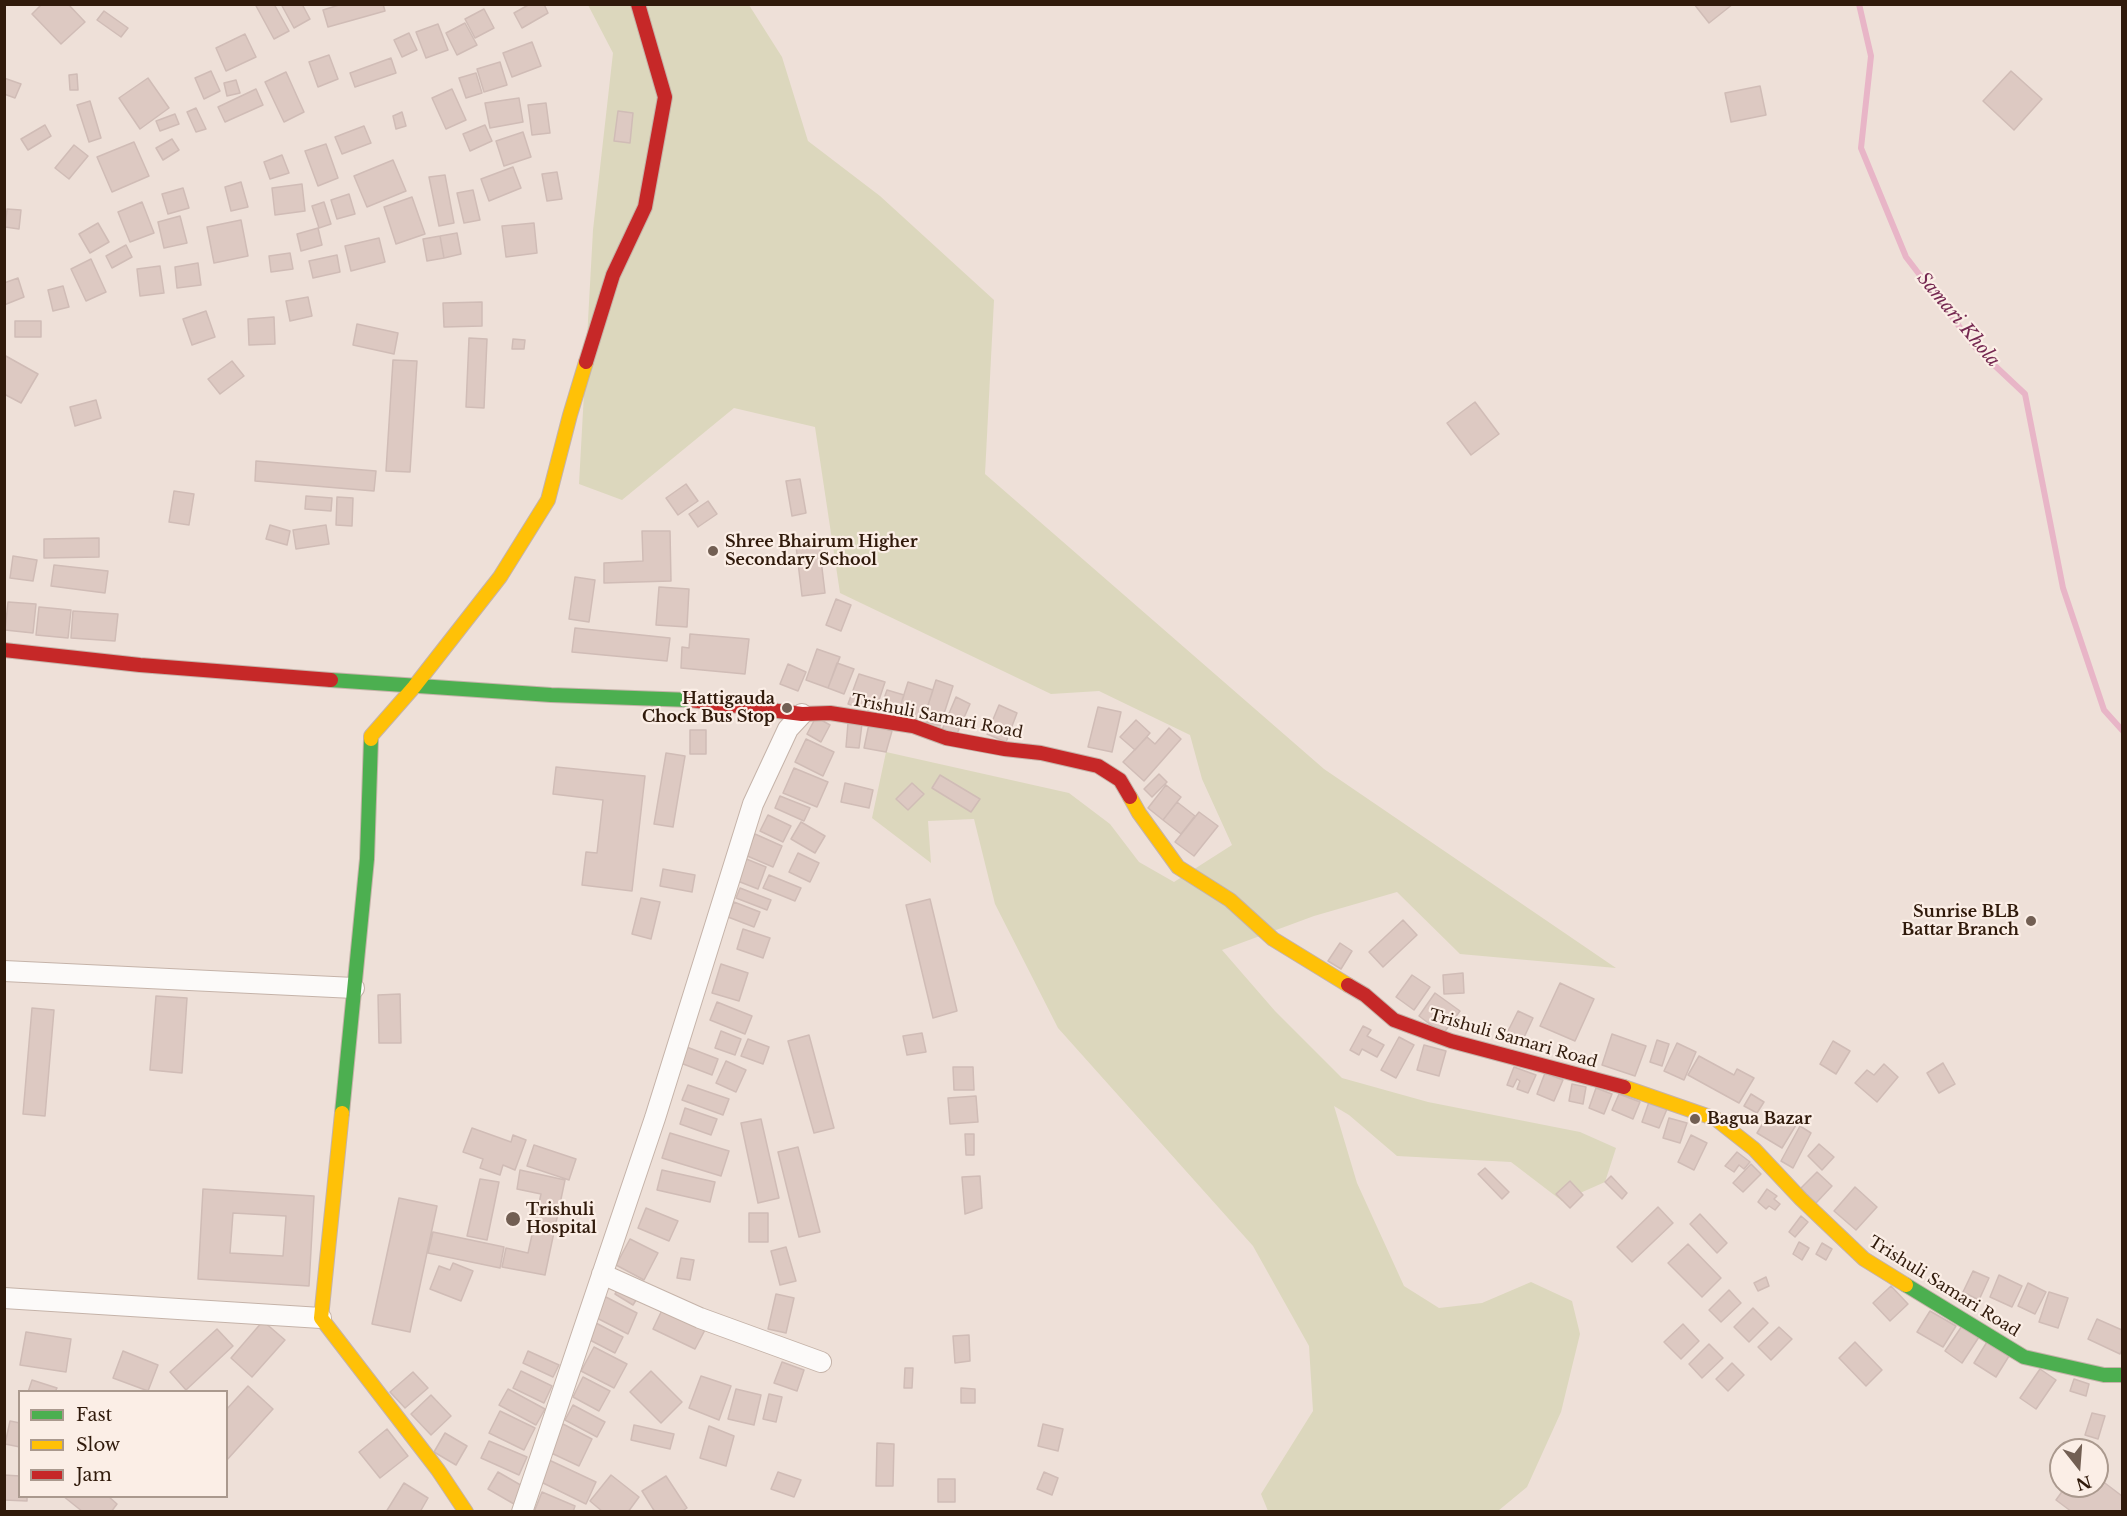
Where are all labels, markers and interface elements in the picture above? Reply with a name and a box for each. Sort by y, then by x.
water label: Samari Khola [1912,268,2004,372]
place label: Shree Bhairum Higher Secondary School [725,532,918,570]
marker: Shree Bhairum Higher Secondary School [706,544,720,558]
place label: Hattigauda Chock Bus Stop [642,689,775,727]
street label: Trishuli Samari Road [850,691,1024,743]
marker: Hattigauda Chock Bus Stop [780,701,794,715]
place label: Sunrise BLB Battar Branch [1901,902,2019,940]
marker: Sunrise BLB Battar Branch [2024,914,2038,928]
street label: Trishuli Samari Road [1426,1006,1600,1072]
place label: Bagua Bazar [1707,1109,1812,1129]
marker: Bagua Bazar [1688,1112,1702,1126]
place label: Trishuli Hospital [526,1200,597,1238]
marker: Trishuli Hospital [504,1210,522,1228]
street label: Trishuli Samari Road [1865,1233,2023,1341]
legend [18,1390,228,1498]
text: Fast [76,1404,112,1426]
text: Slow [76,1434,120,1456]
north arrow [2049,1438,2109,1498]
text: Jam [76,1464,112,1486]
text: N [2074,1472,2094,1495]

